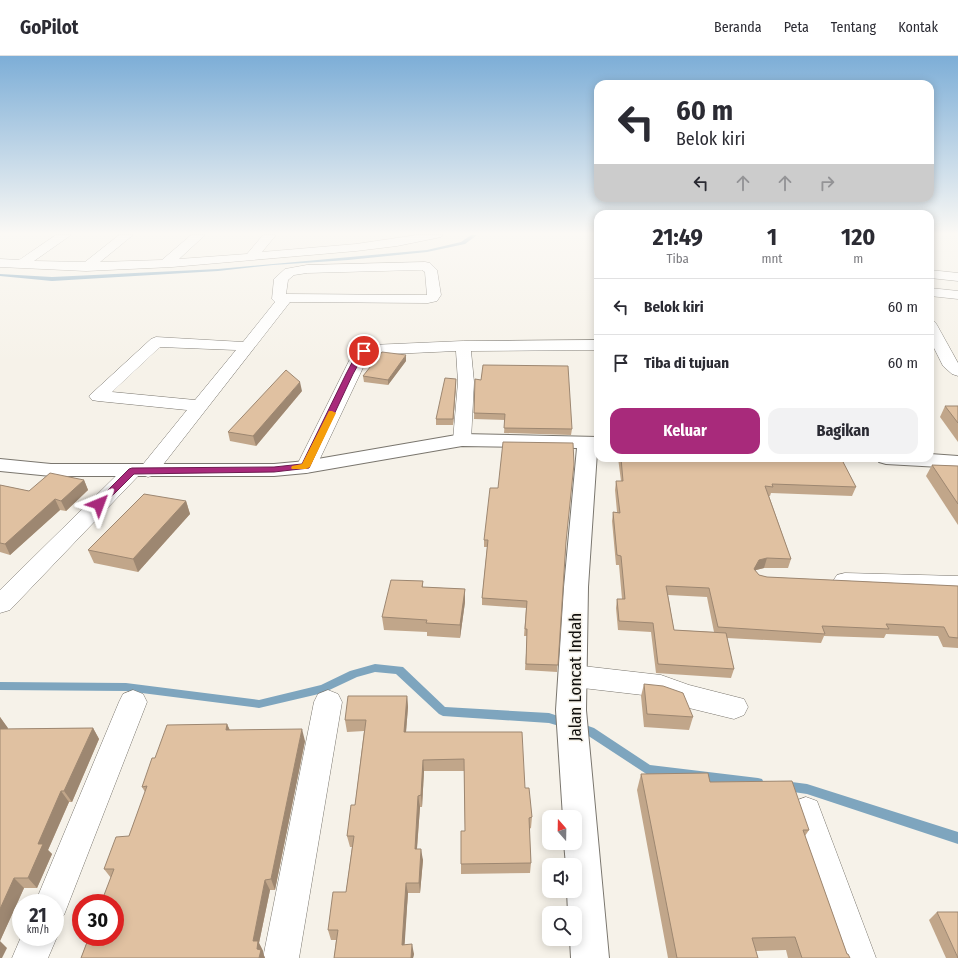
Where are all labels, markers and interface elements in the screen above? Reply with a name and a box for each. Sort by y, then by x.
text: GoPilot [20,16,79,39]
text: Beranda [714,19,762,36]
text: Peta [784,19,809,36]
text: Tentang [831,19,876,36]
text: Kontak [898,19,938,36]
text: 60 m [676,94,733,127]
icon: left [610,96,662,148]
text: Belok kiri [676,128,745,150]
icon: left [690,172,712,194]
icon: ahead [732,172,754,194]
icon: ahead [774,172,796,194]
icon: right [816,172,838,194]
text: 21:49 [652,223,703,251]
text: 1 [767,223,777,251]
text: 120 [841,223,875,251]
text: Tiba [667,251,689,266]
text: mnt [762,251,783,266]
text: m [853,251,863,266]
icon: left [610,296,632,318]
text: Belok kiri [644,298,704,316]
text: 60 m [888,298,918,316]
pin [347,334,381,368]
icon: arrive [353,340,375,362]
icon: arrive [610,352,632,374]
text: Tiba di tujuan [644,354,729,372]
text: 60 m [888,354,918,372]
button: Keluar [610,408,760,454]
button: Bagikan [768,408,918,454]
position arrow [78,483,120,525]
street label: Jalan Loncat Indah [565,613,586,741]
north arrow [542,810,582,850]
map controls [542,810,582,946]
button: sound [542,858,582,898]
speed limit sign: 30 [72,894,124,946]
text: 21 [29,903,47,927]
button: search [542,906,582,946]
text: km/h [27,924,49,936]

